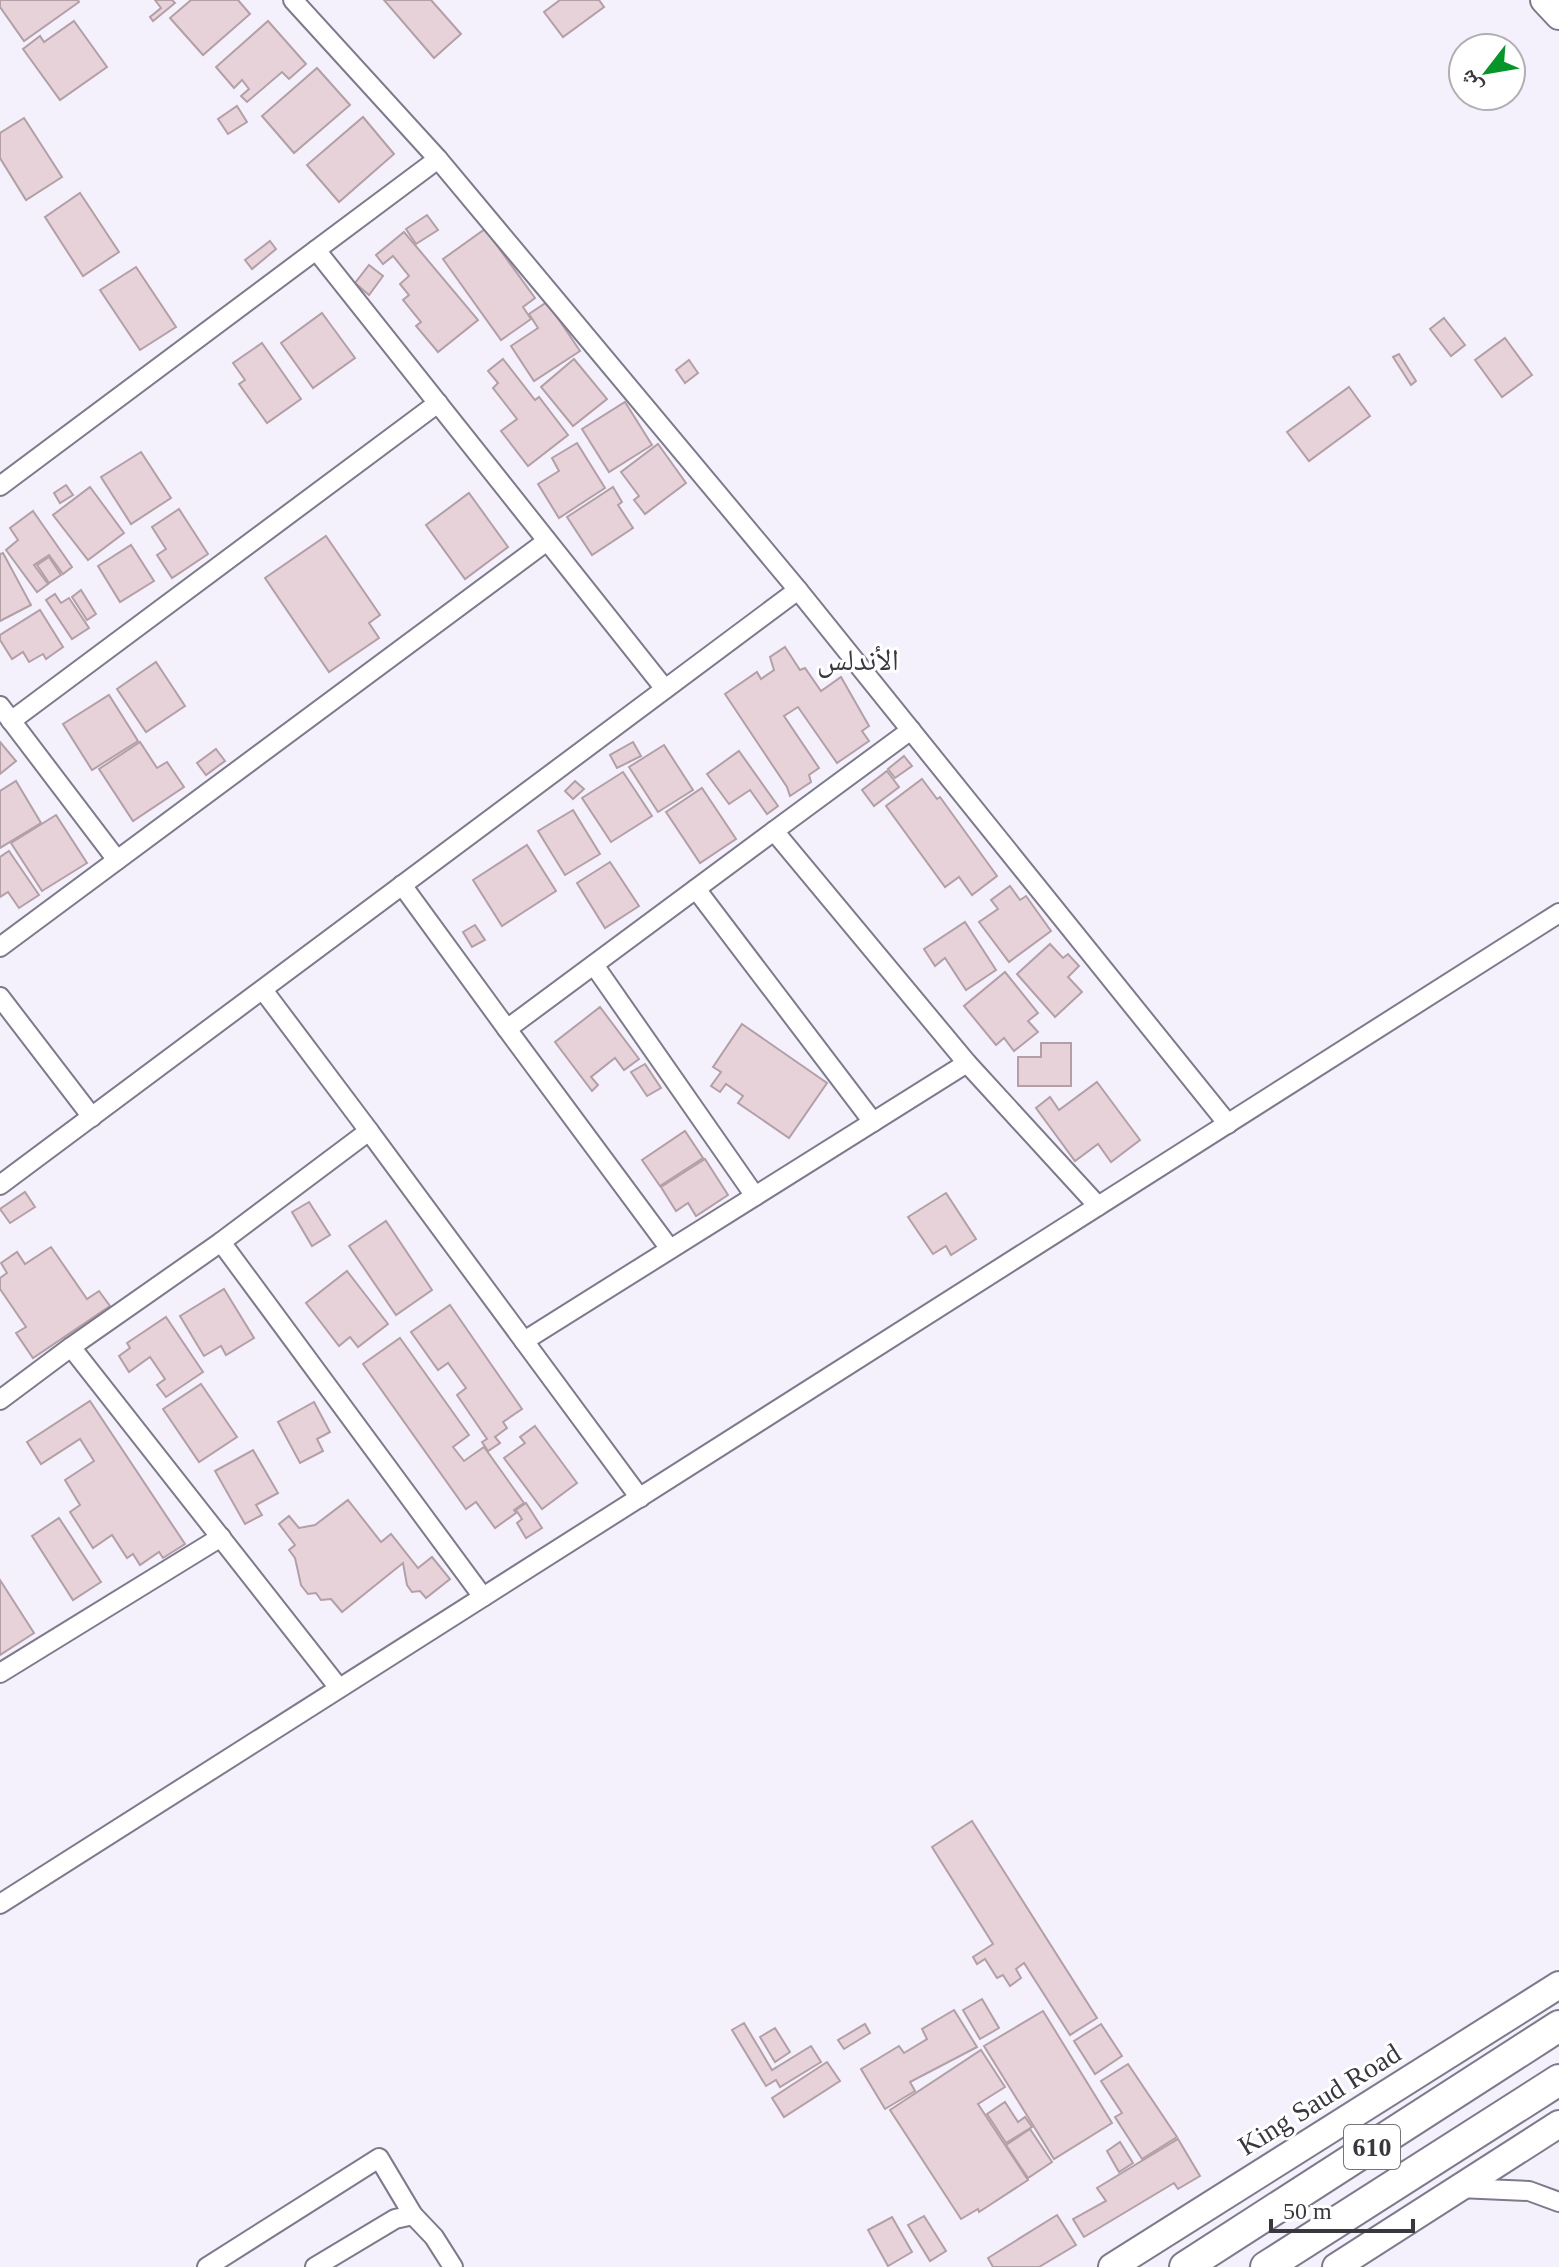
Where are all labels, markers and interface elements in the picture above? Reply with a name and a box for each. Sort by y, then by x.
north arrow [1447,32,1527,112]
text: ش [1454,65,1488,98]
district label: الأندلس [817,643,899,678]
street label: King Saud Road [1233,2037,1406,2162]
road number: 610 [1344,2125,1400,2169]
scale bar [1271,2183,1413,2233]
text: 50 m [1283,2198,1332,2224]

